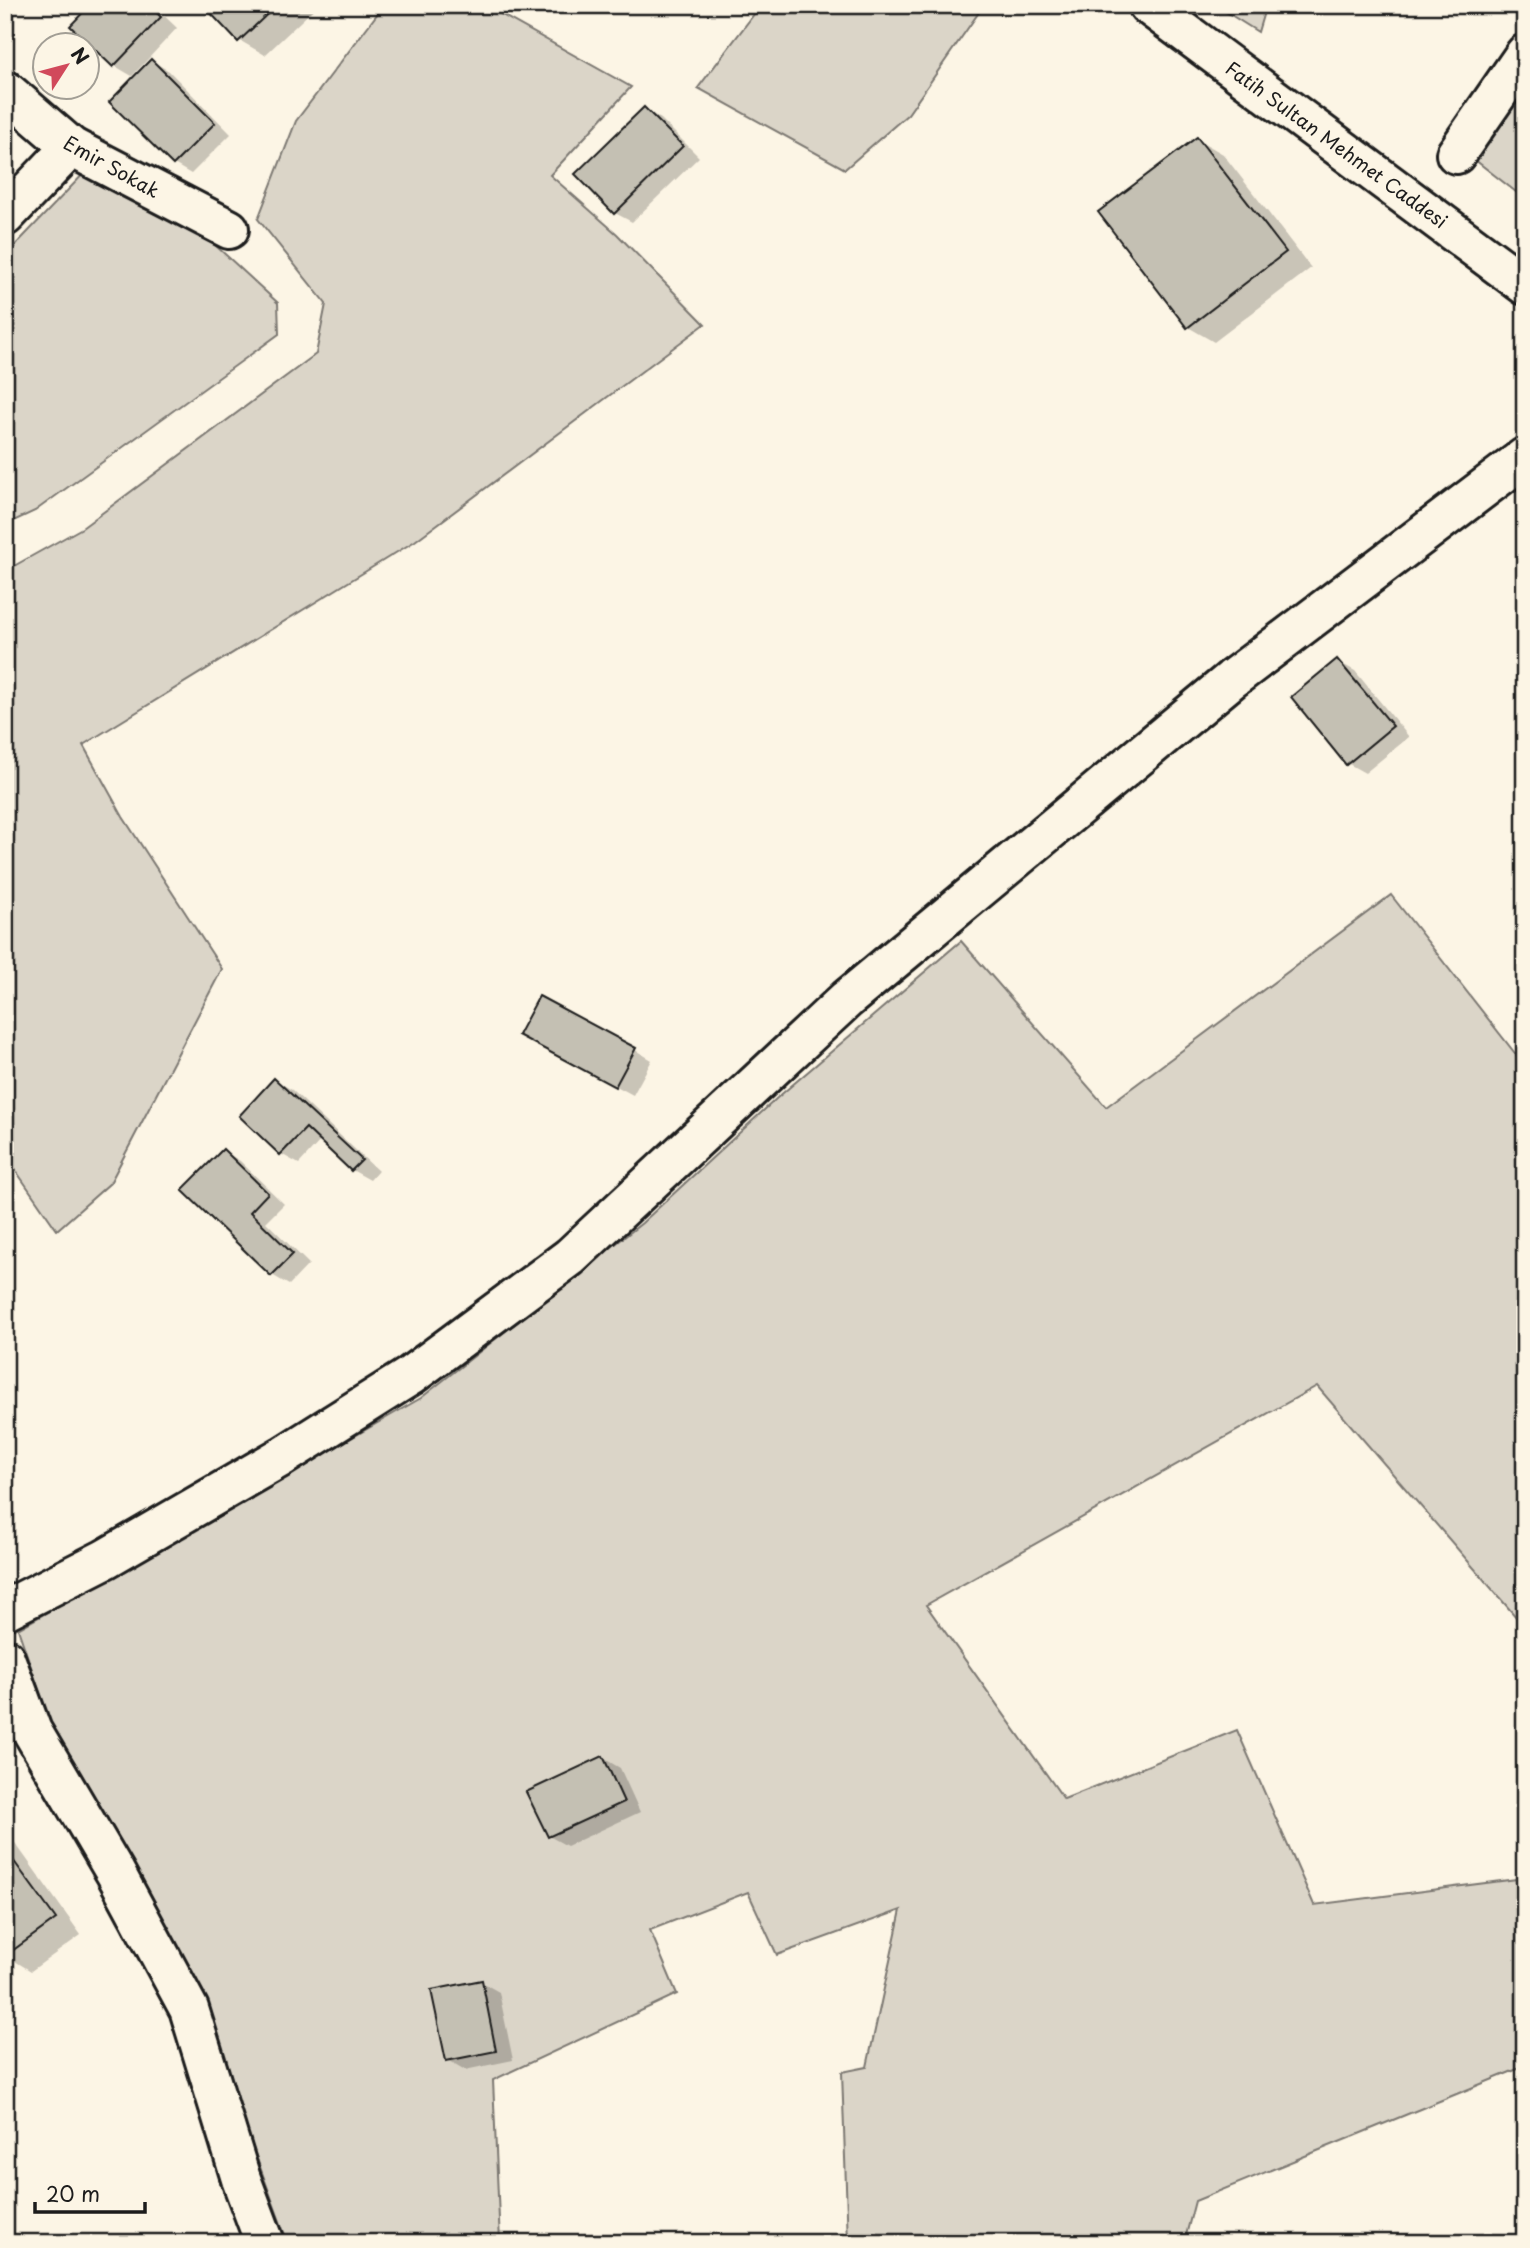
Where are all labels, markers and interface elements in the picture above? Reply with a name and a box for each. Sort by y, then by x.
north arrow [32,32,102,102]
text: N [65,41,96,70]
street label: Fatih Sultan Mehmet Caddesi [1220,54,1454,234]
street label: Emir Sokak [59,128,165,204]
scale bar [35,2171,145,2215]
text: 20 m [46,2177,100,2209]

